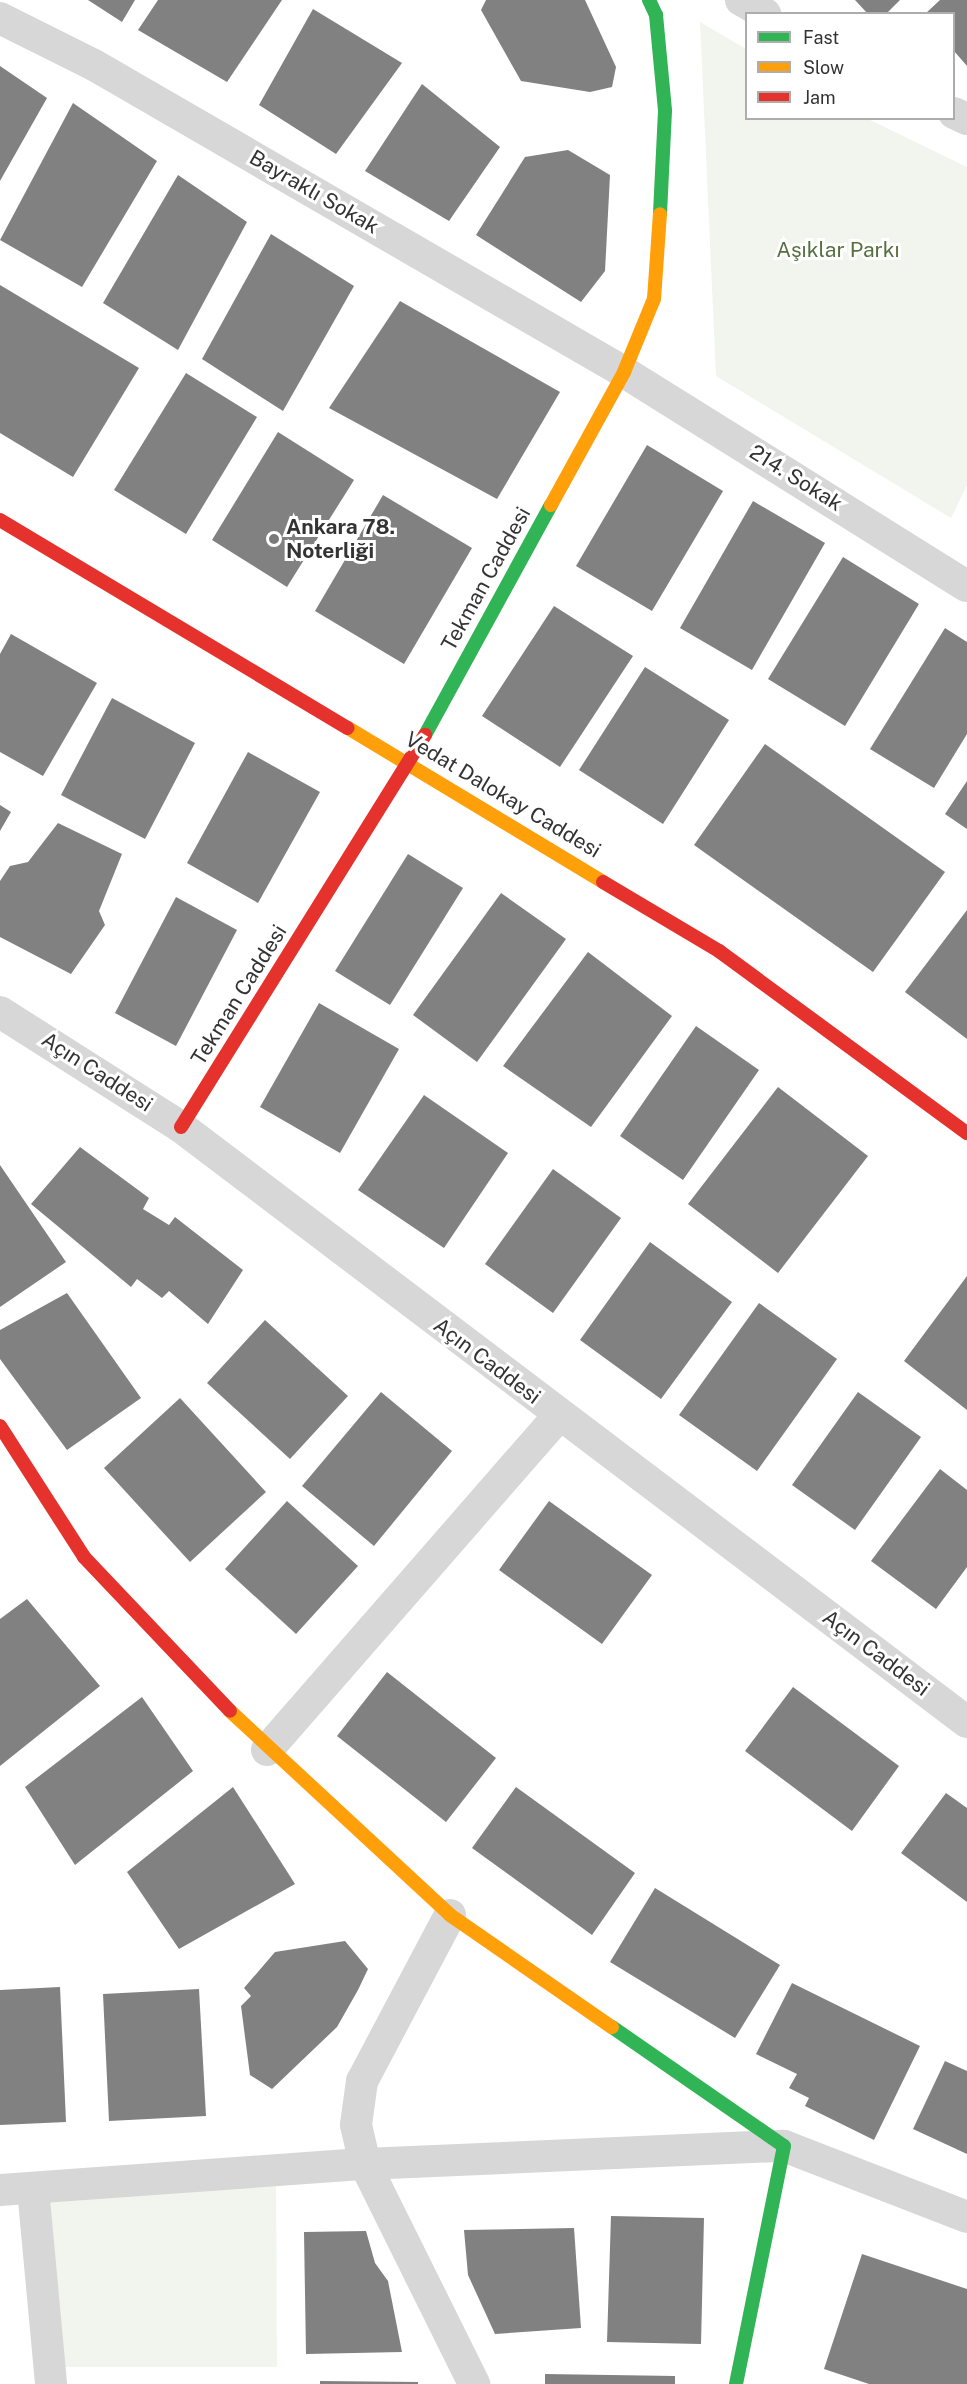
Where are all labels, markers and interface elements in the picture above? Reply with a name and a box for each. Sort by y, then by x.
legend [745,12,955,120]
text: Fast [803,27,839,48]
text: Slow [803,57,844,78]
text: Jam [803,87,836,108]
street label: Bayraklı Sokak [245,145,383,239]
park label: Aşıklar Parkı [776,237,900,263]
street label: 214. Sokak [745,440,847,516]
street label: Tekman Caddesi [436,503,536,655]
place label: Ankara 78. Noterliği [286,514,395,564]
marker: Ankara 78. Noterliği [267,532,281,546]
street label: Vedat Dalokay Caddesi [401,727,605,863]
street label: Tekman Caddesi [186,920,292,1070]
street label: Açın Caddesi [37,1027,157,1117]
street label: Açın Caddesi [429,1313,545,1409]
street label: Açın Caddesi [818,1605,934,1701]

